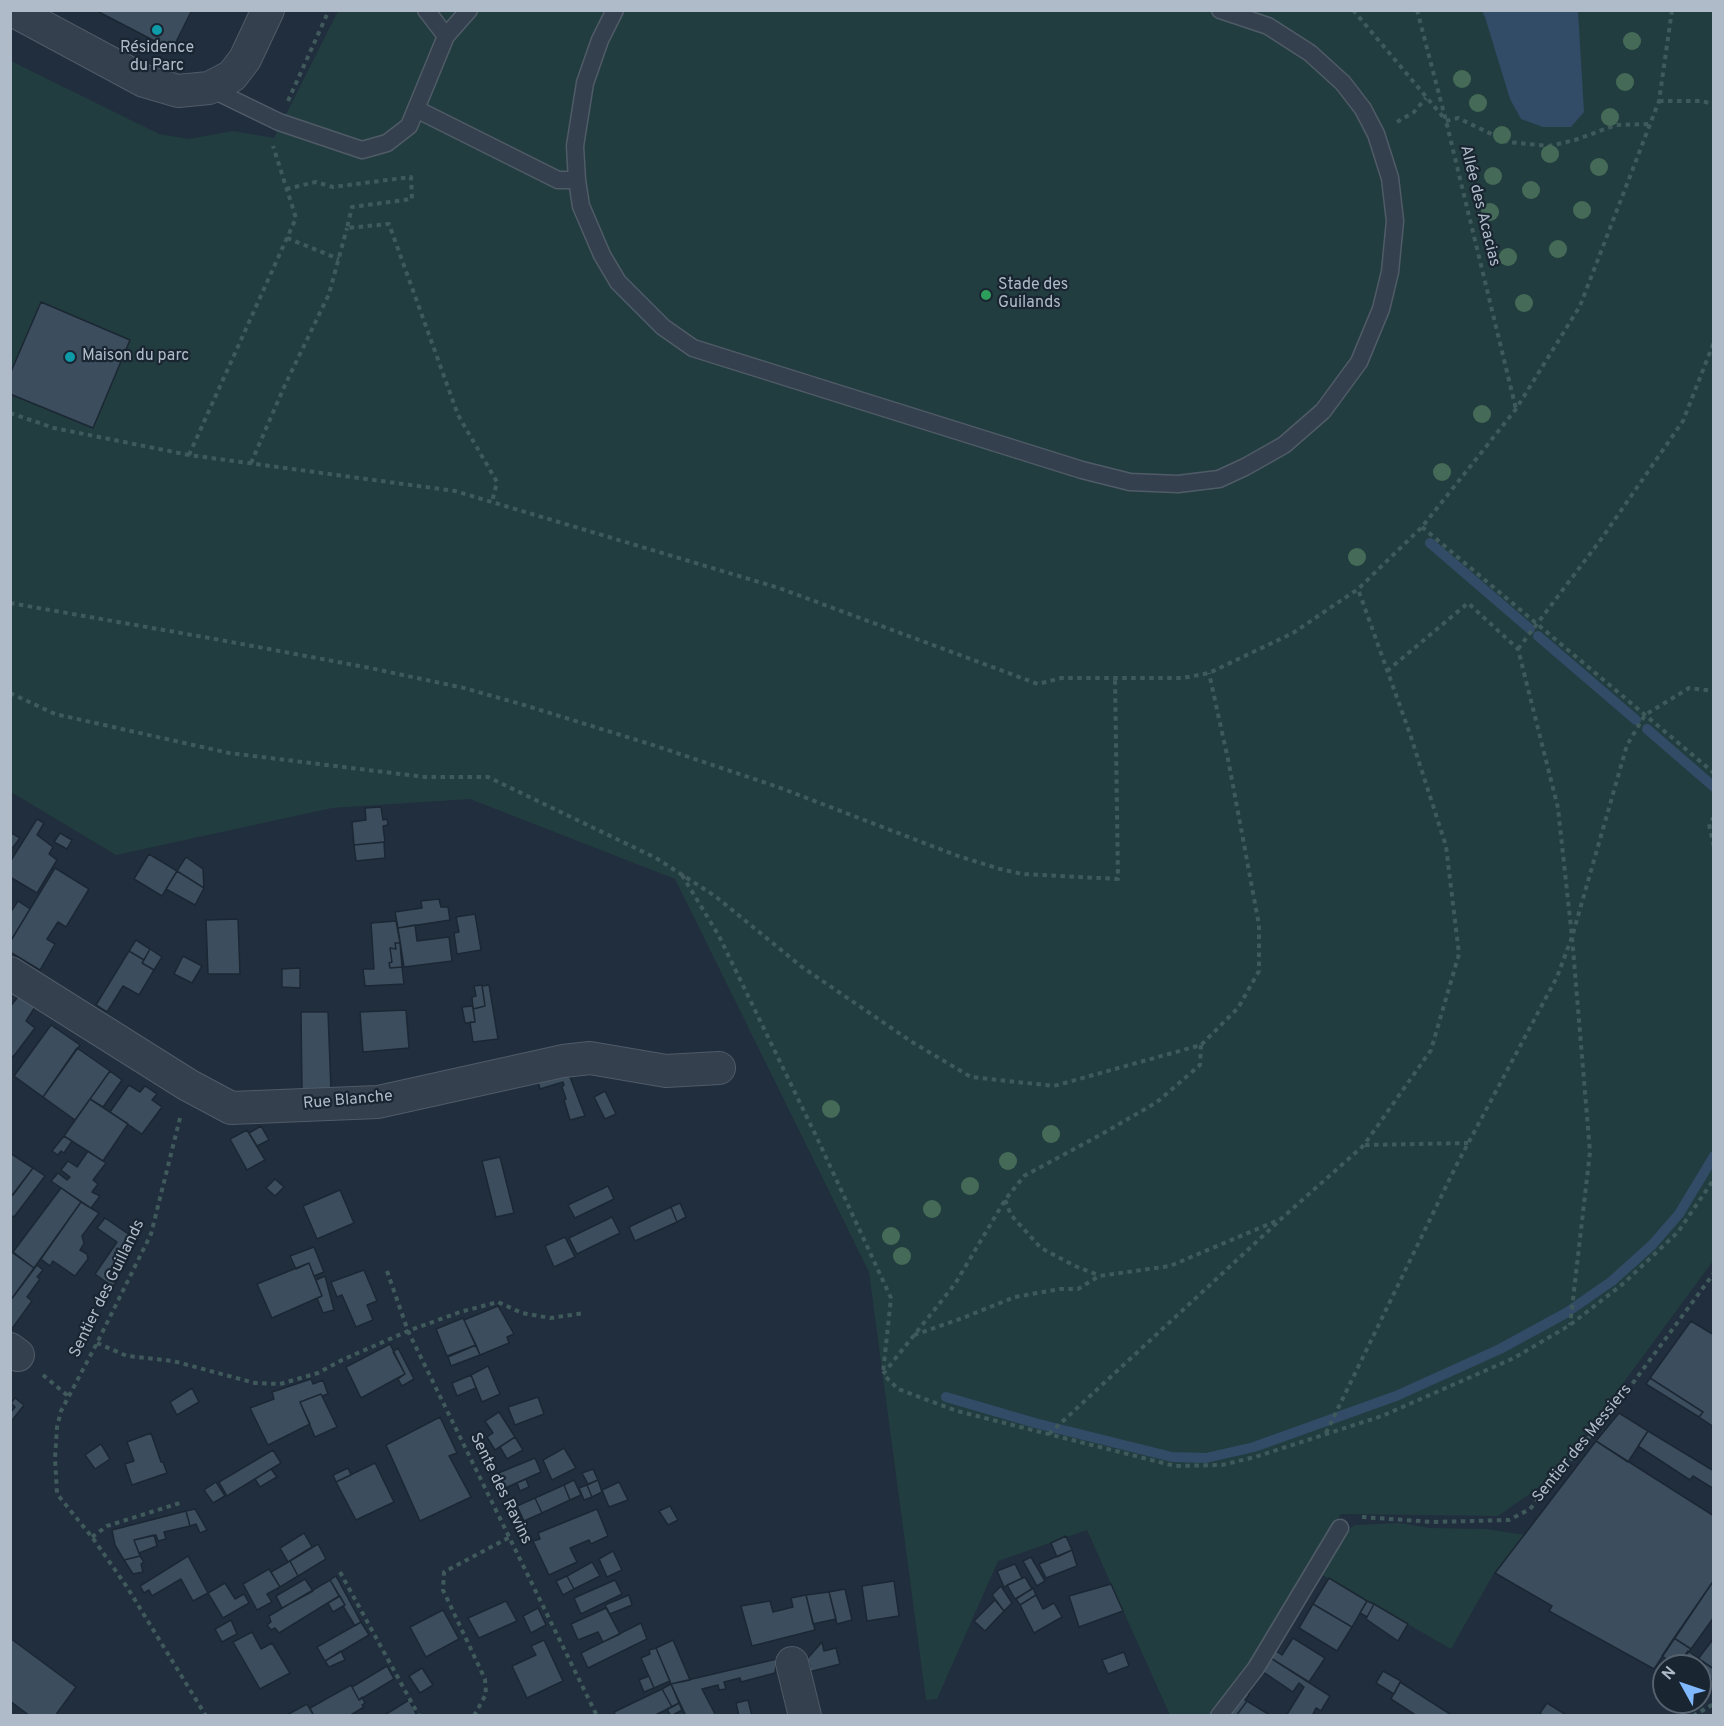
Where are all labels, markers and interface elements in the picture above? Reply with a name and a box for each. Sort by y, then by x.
marker: Résidence du Parc [150,23,164,37]
place label: Résidence du Parc [120,39,194,77]
street label: Allée des Acacias [1455,143,1503,269]
place label: Stade des Guilands [998,276,1068,314]
marker: Stade des Guilands [979,288,993,302]
place label: Maison du parc [82,347,189,367]
marker: Maison du parc [63,350,77,364]
street label: Rue Blanche [302,1088,394,1114]
street label: Sentier des Guillands [66,1217,150,1361]
street label: Sentier des Messiers [1529,1381,1637,1507]
street label: Sente des Ravins [465,1430,535,1548]
north arrow [1652,1654,1712,1714]
text: N [1658,1663,1681,1685]

